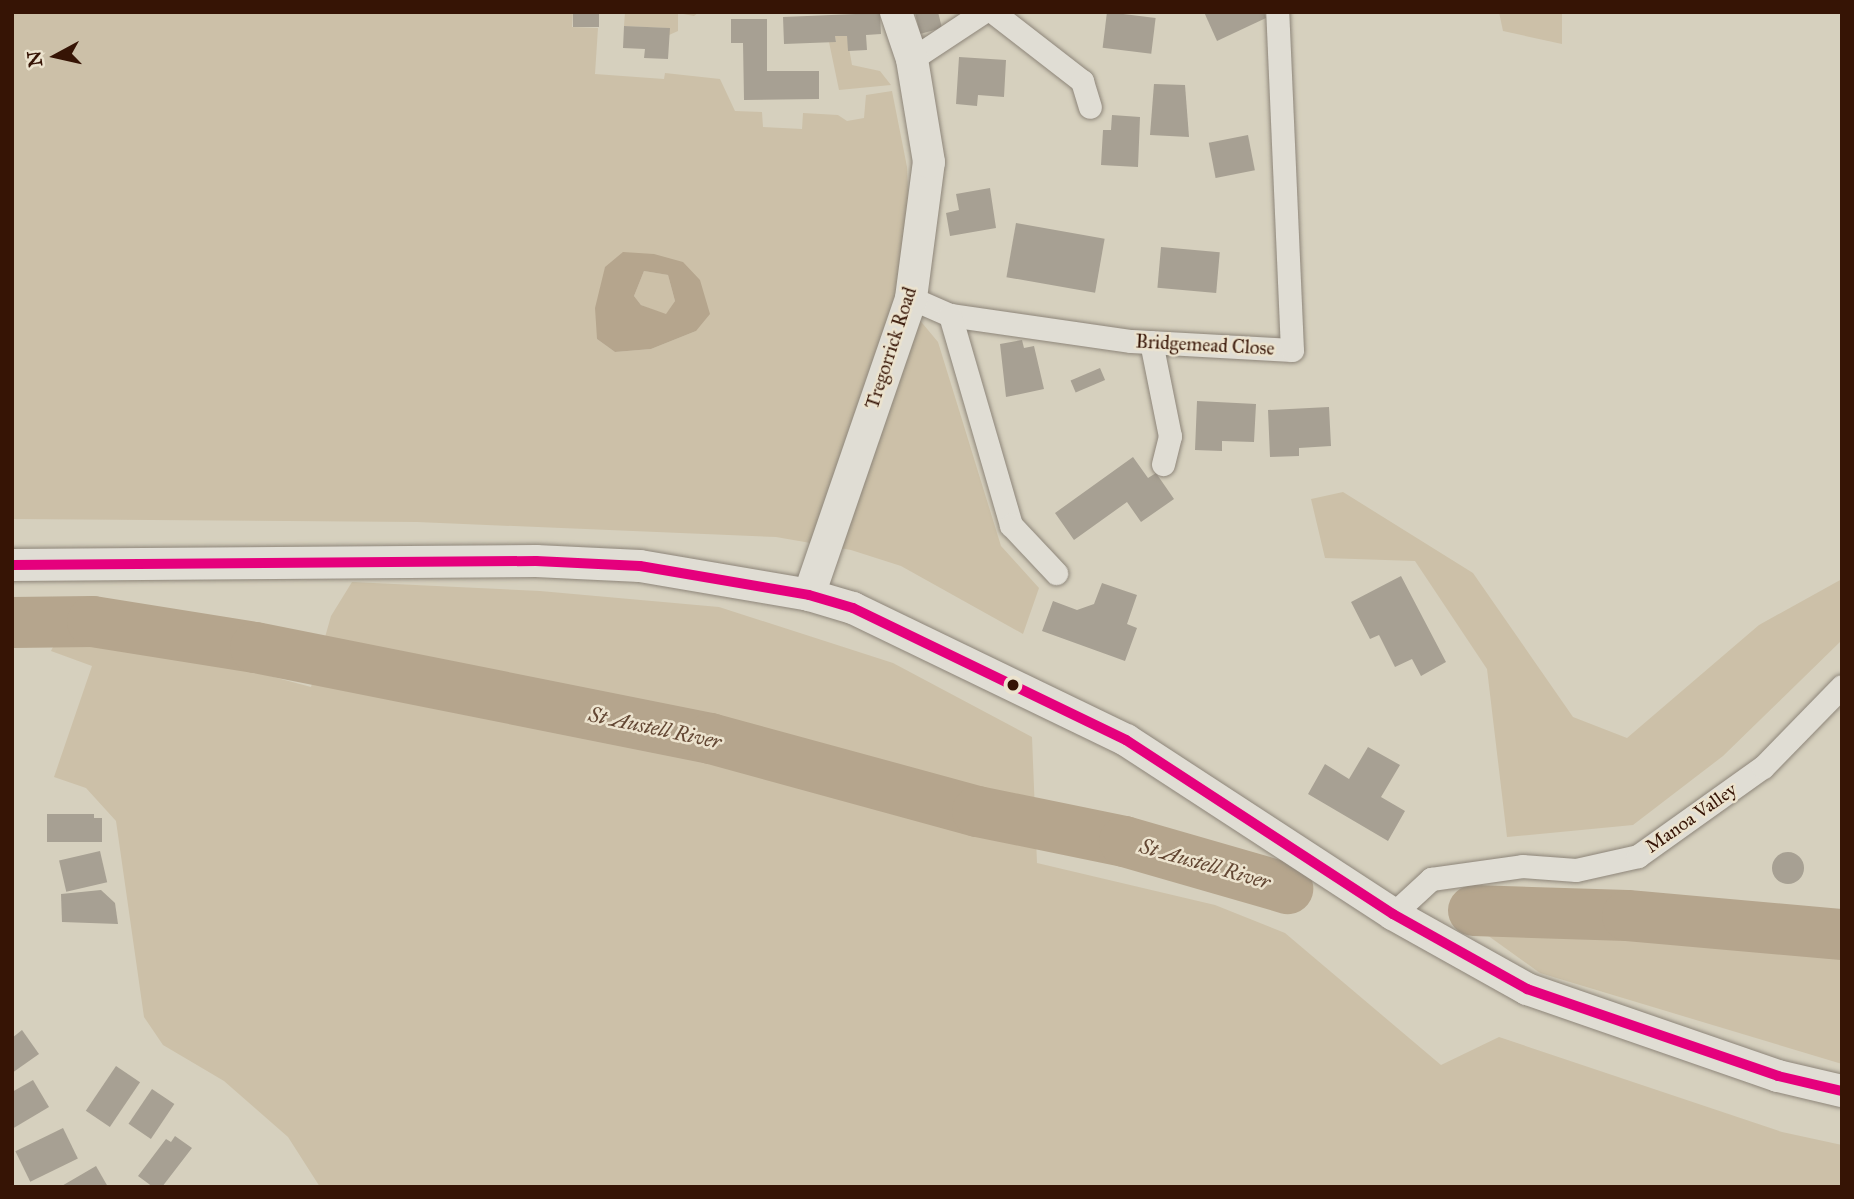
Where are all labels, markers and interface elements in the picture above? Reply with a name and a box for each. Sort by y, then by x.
north arrow [21,21,91,91]
text: N [22,49,47,69]
street label: Tregorrick Road [861,284,921,412]
street label: Bridgemead Close [1135,330,1275,360]
unlabelled marker [1006,678,1020,692]
water label: St Austell River [586,702,724,754]
street label: Manoa Valley [1641,778,1741,858]
water label: St Austell River [1137,833,1273,895]

